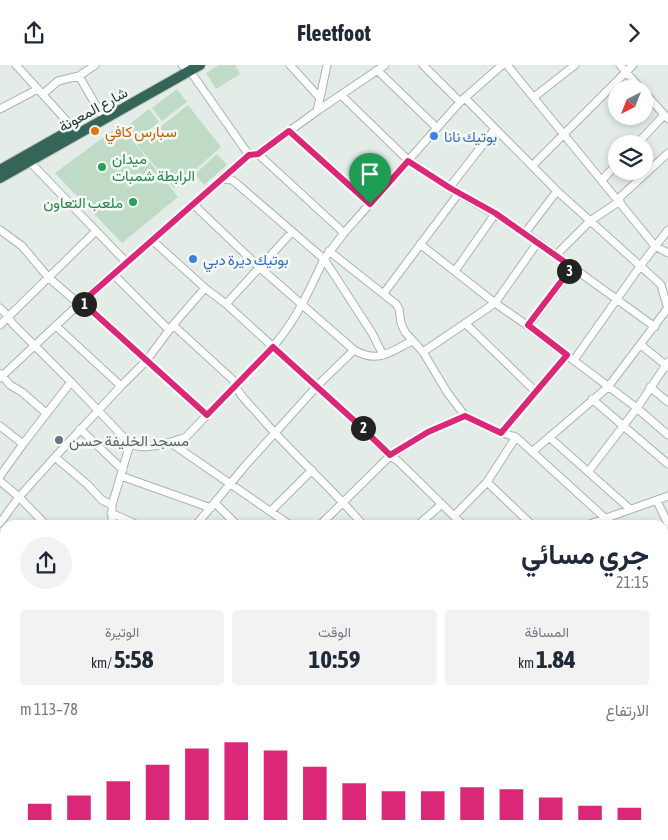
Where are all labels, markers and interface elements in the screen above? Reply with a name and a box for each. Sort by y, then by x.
icon: share [20,19,48,47]
icon: forward [620,19,648,47]
text: Fleetfoot [297,20,371,46]
north arrow [608,80,652,125]
map controls [608,80,653,180]
street label: شارع المعونة [56,83,132,137]
place label: سبارس كافي [105,123,177,145]
marker: سبارس كافي [89,125,101,137]
place label: بوتيك نانا [444,128,497,146]
marker: بوتيك نانا [428,130,440,142]
button: layers [608,135,653,180]
place label: ميدان الرابطة شمبات [112,150,195,185]
pin [349,153,391,204]
icon: arrive [356,160,384,188]
marker: ميدان الرابطة شمبات [96,161,108,173]
place label: ملعب التعاون [43,194,123,212]
marker: ملعب التعاون [127,196,139,208]
place label: بوتيك ديرة دبي [203,251,289,273]
marker: بوتيك ديرة دبي [187,253,199,265]
pin: 3 [556,259,582,283]
text: 3 [566,263,573,279]
pin: 1 [72,291,96,317]
text: 1 [81,296,88,312]
pin: 2 [350,415,376,441]
text: 2 [360,420,367,436]
place label: مسجد الخليفة حسن [69,432,189,451]
marker: مسجد الخليفة حسن [53,434,65,446]
button: share [20,537,72,589]
text: جري مسائي [521,538,649,570]
text: 21:15 [616,573,649,591]
text: الوتيرة [105,624,139,640]
text: الوقت [318,624,351,640]
text: المسافة [525,624,569,640]
text: 5:58 [114,645,153,673]
text: 10:59 [309,645,360,673]
text: 1.84 [536,645,576,673]
text: /km [91,655,114,671]
text: km [518,655,536,671]
text: 78–113 m [20,700,78,718]
text: الارتفاع [606,701,649,719]

